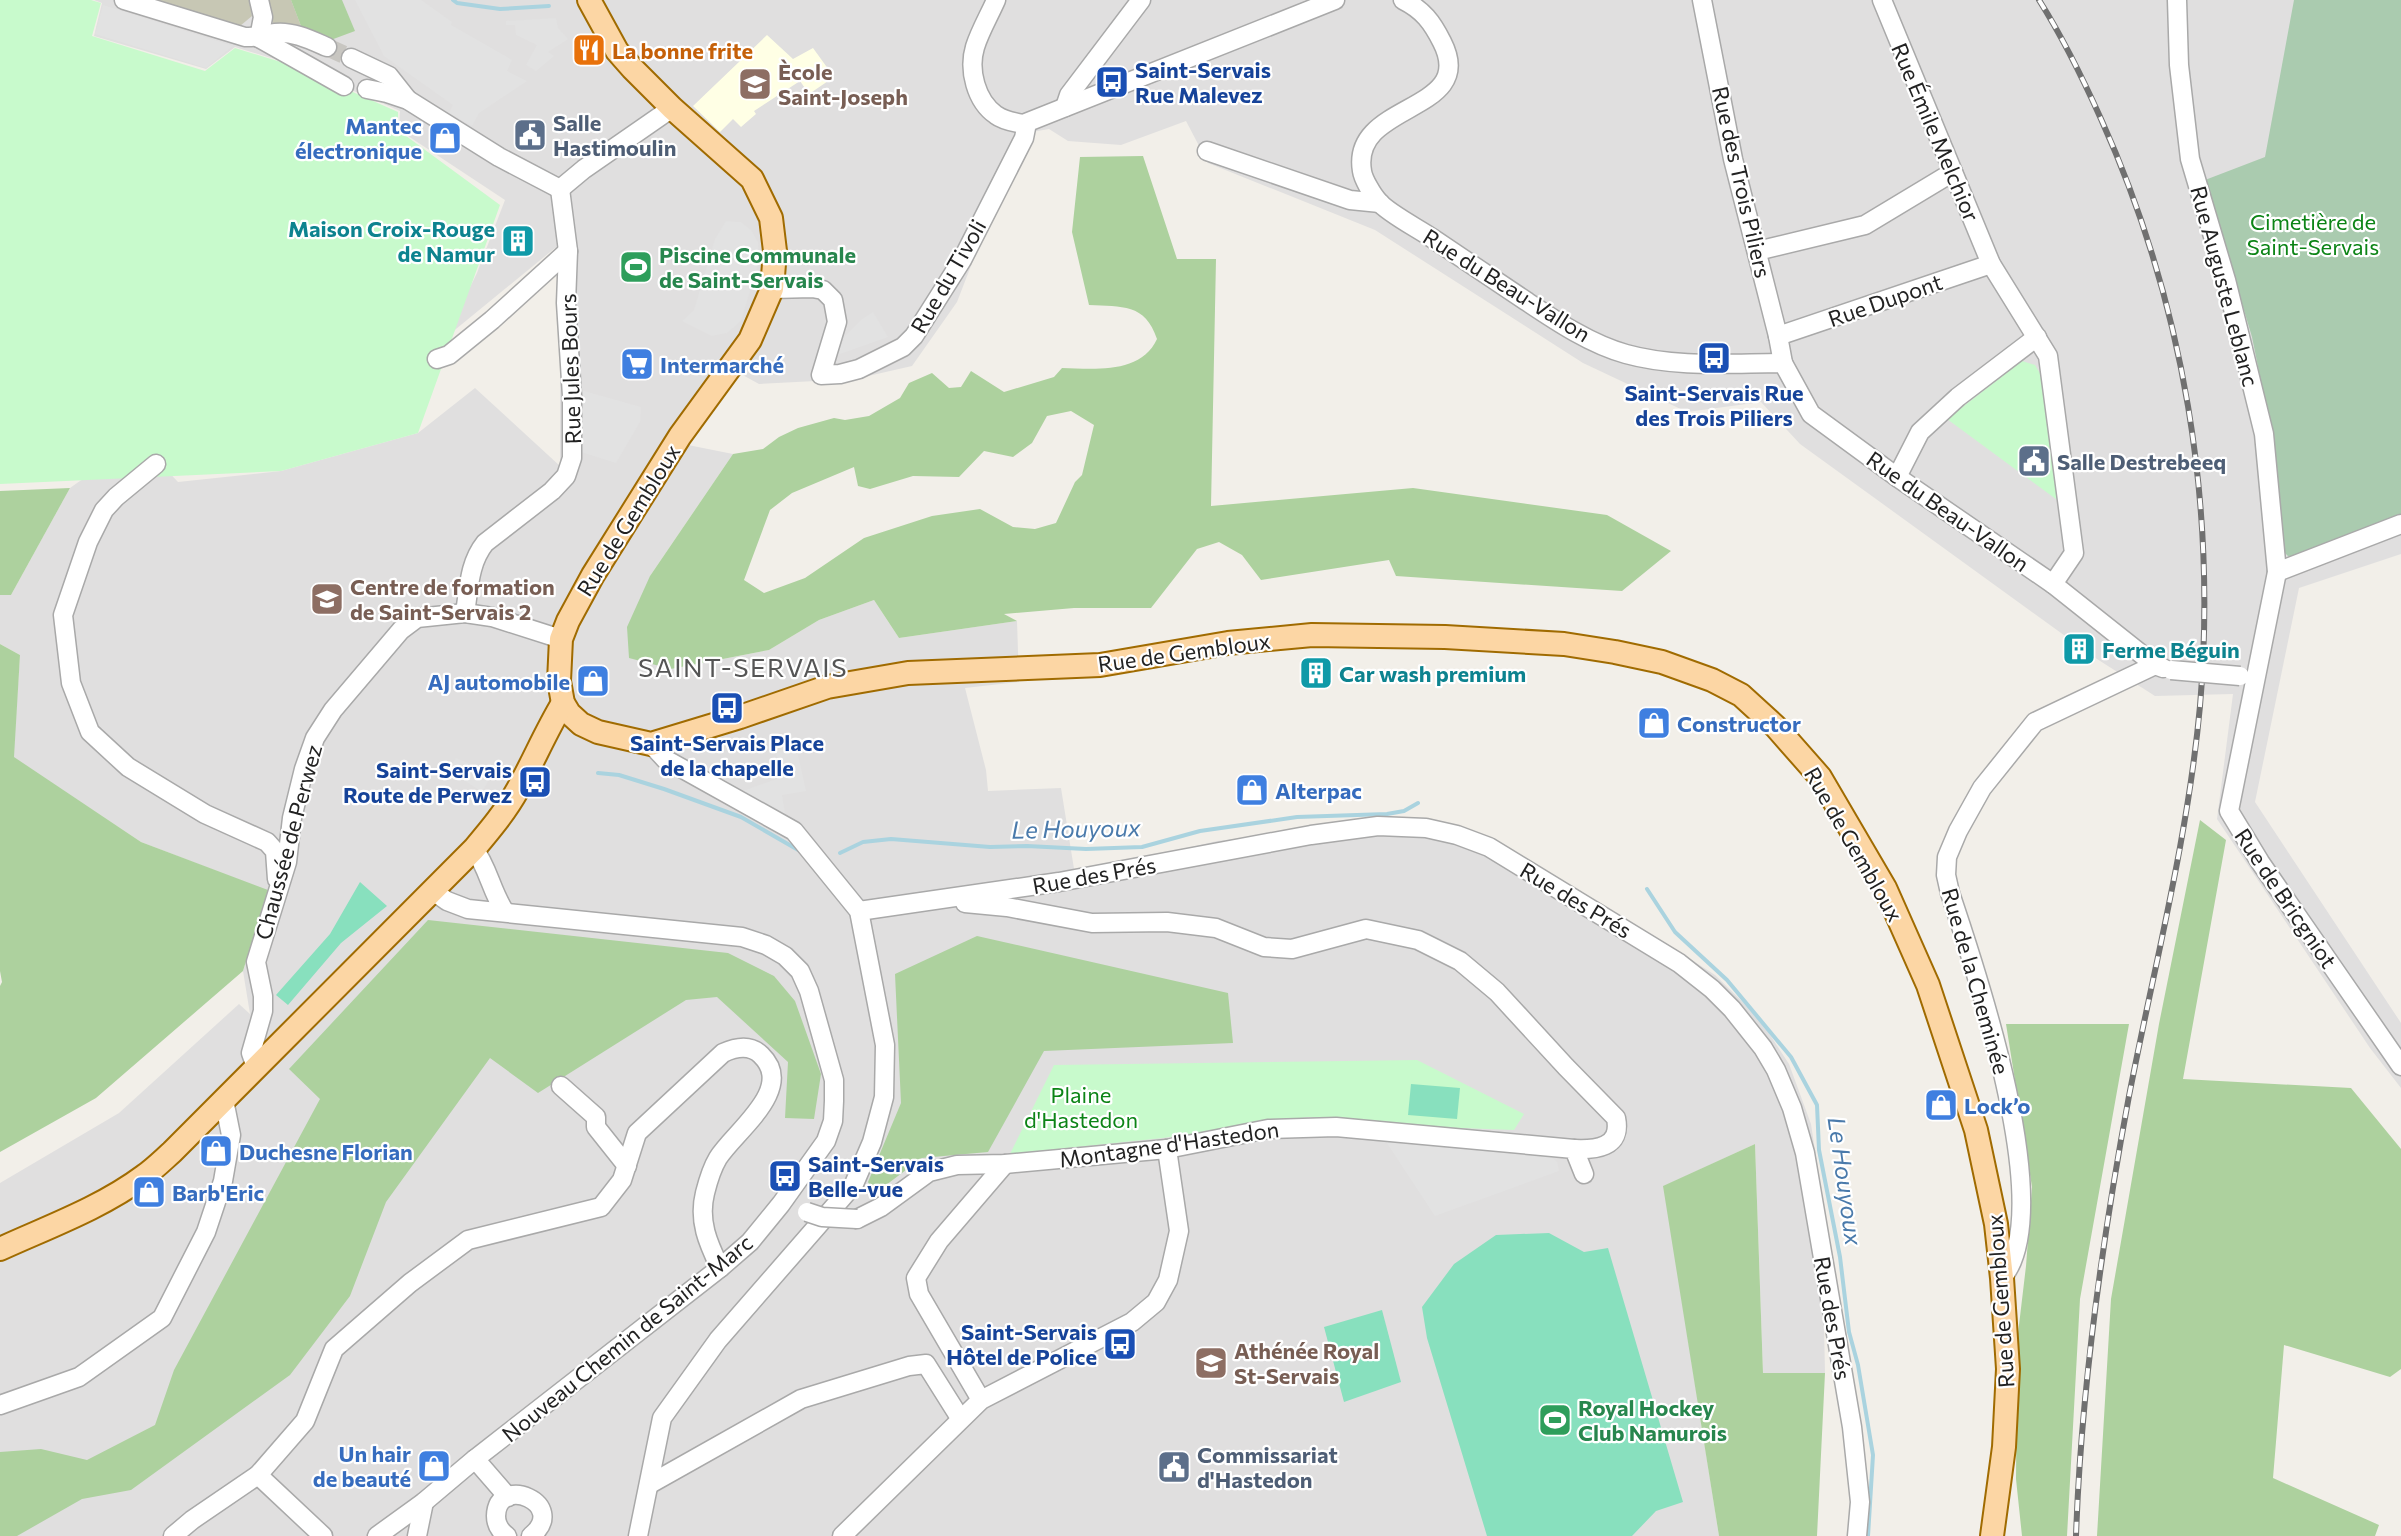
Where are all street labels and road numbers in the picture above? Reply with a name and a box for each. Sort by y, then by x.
street label: Rue Émile Melchior [1886,39,1986,226]
street label: Rue des Trois Piliers [1707,84,1777,280]
street label: Rue Auguste Leblanc [2185,183,2265,389]
street label: Rue du Tivoli [905,214,991,338]
street label: Rue du Beau-Vallon [1418,223,1596,347]
street label: Rue Dupont [1824,268,1946,332]
street label: Rue Jules Bours [554,293,586,445]
street label: Rue de Gembloux [570,439,686,601]
street label: Rue du Beau-Vallon [1862,445,2034,577]
street label: Rue de Gembloux [1096,626,1272,677]
street label: Chaussée de Perwez [249,741,327,943]
street label: Rue de Gembloux [1799,762,1909,926]
street label: Rue de Bricgniot [2229,823,2343,973]
street label: Rue des Prés [1030,851,1158,899]
street label: Rue des Prés [1515,856,1637,944]
street label: Rue de la Cheminée [1936,885,2016,1077]
street label: Montagne d'Hastedon [1057,1115,1281,1173]
street label: Rue de Gembloux [1980,1213,2020,1389]
street label: Nouveau Chemin de Saint-Marc [496,1229,758,1447]
street label: Rue des Prés [1809,1254,1857,1382]

